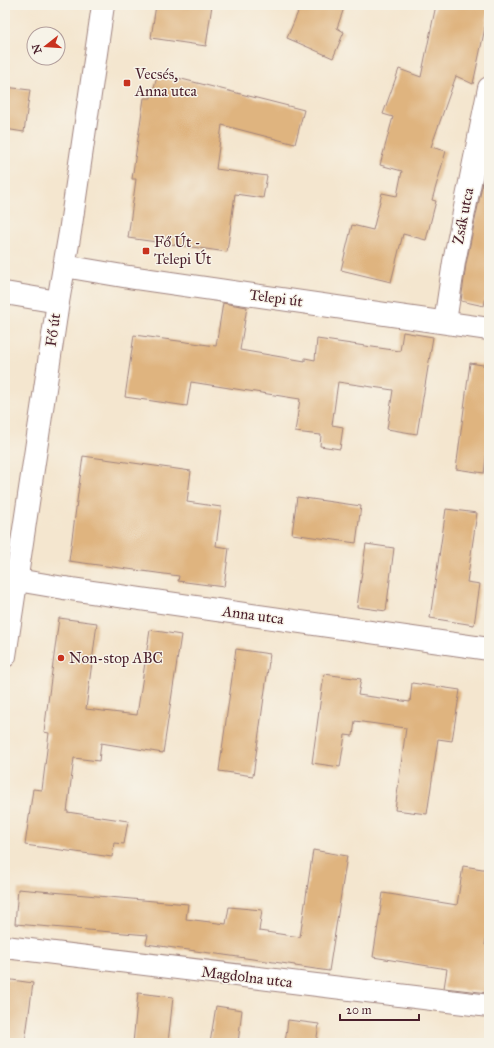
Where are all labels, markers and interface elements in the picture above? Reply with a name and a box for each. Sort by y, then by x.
north arrow [26,26,66,66]
text: N [29,42,44,55]
place label: Vecsés, Anna utca [134,65,198,100]
marker: Vecsés, Anna utca [122,78,132,88]
street label: Zsák utca [449,185,477,246]
place label: Fő Út - Telepi Út [154,232,212,268]
marker: Fő Út - Telepi Út [141,246,151,256]
street label: Telepi út [248,285,305,311]
street label: Fő út [42,311,64,348]
street label: Anna utca [220,602,286,628]
place label: Non-stop ABC [69,649,163,667]
marker: Non-stop ABC [56,653,66,663]
street label: Magdolna utca [200,962,294,992]
scale bar [340,996,419,1022]
text: 20 m [346,1003,372,1017]

